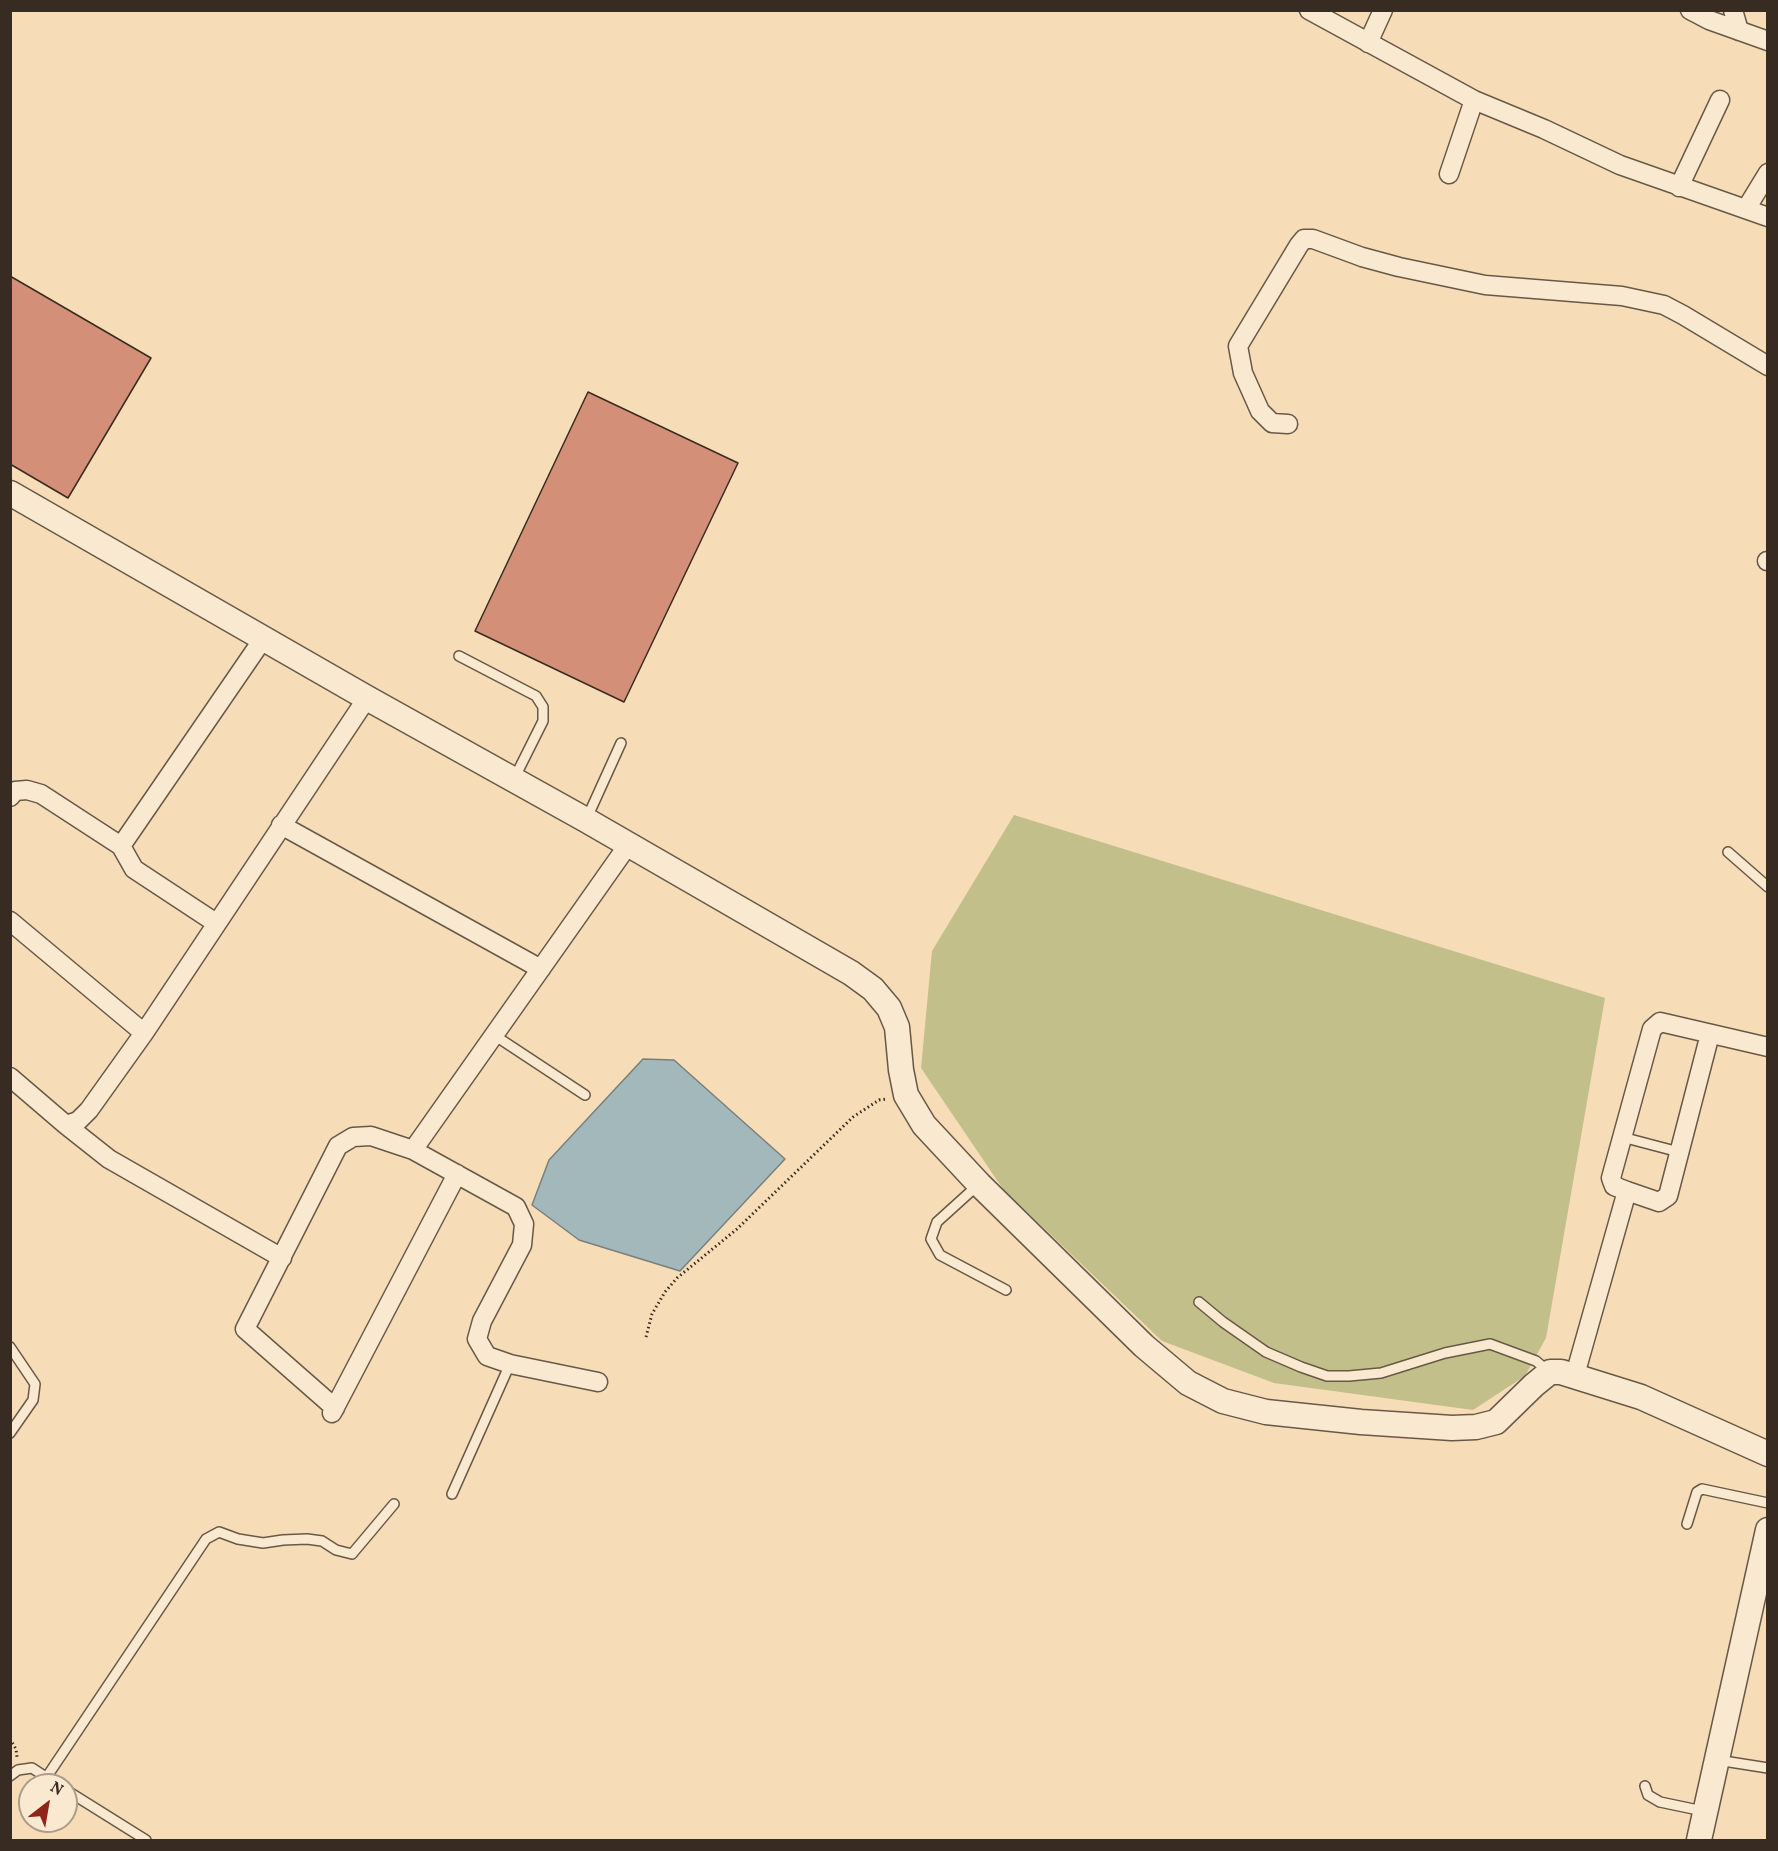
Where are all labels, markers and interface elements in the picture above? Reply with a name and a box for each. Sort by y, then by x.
north arrow [18,1773,78,1833]
text: N [46,1777,67,1802]

